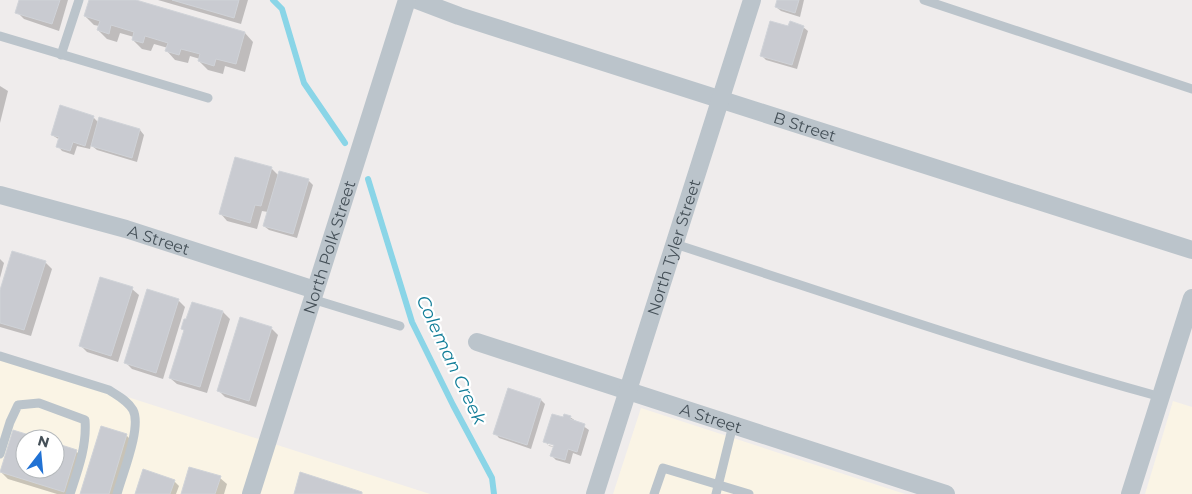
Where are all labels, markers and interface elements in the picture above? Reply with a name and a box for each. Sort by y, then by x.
street label: B Street [771,108,839,146]
street label: North Tyler Street [643,176,705,318]
street label: North Polk Street [299,178,360,316]
street label: A Street [125,221,193,259]
water label: Coleman Creek [411,292,491,429]
street label: A Street [677,399,745,437]
north arrow [15,429,65,479]
text: N [36,431,52,452]

